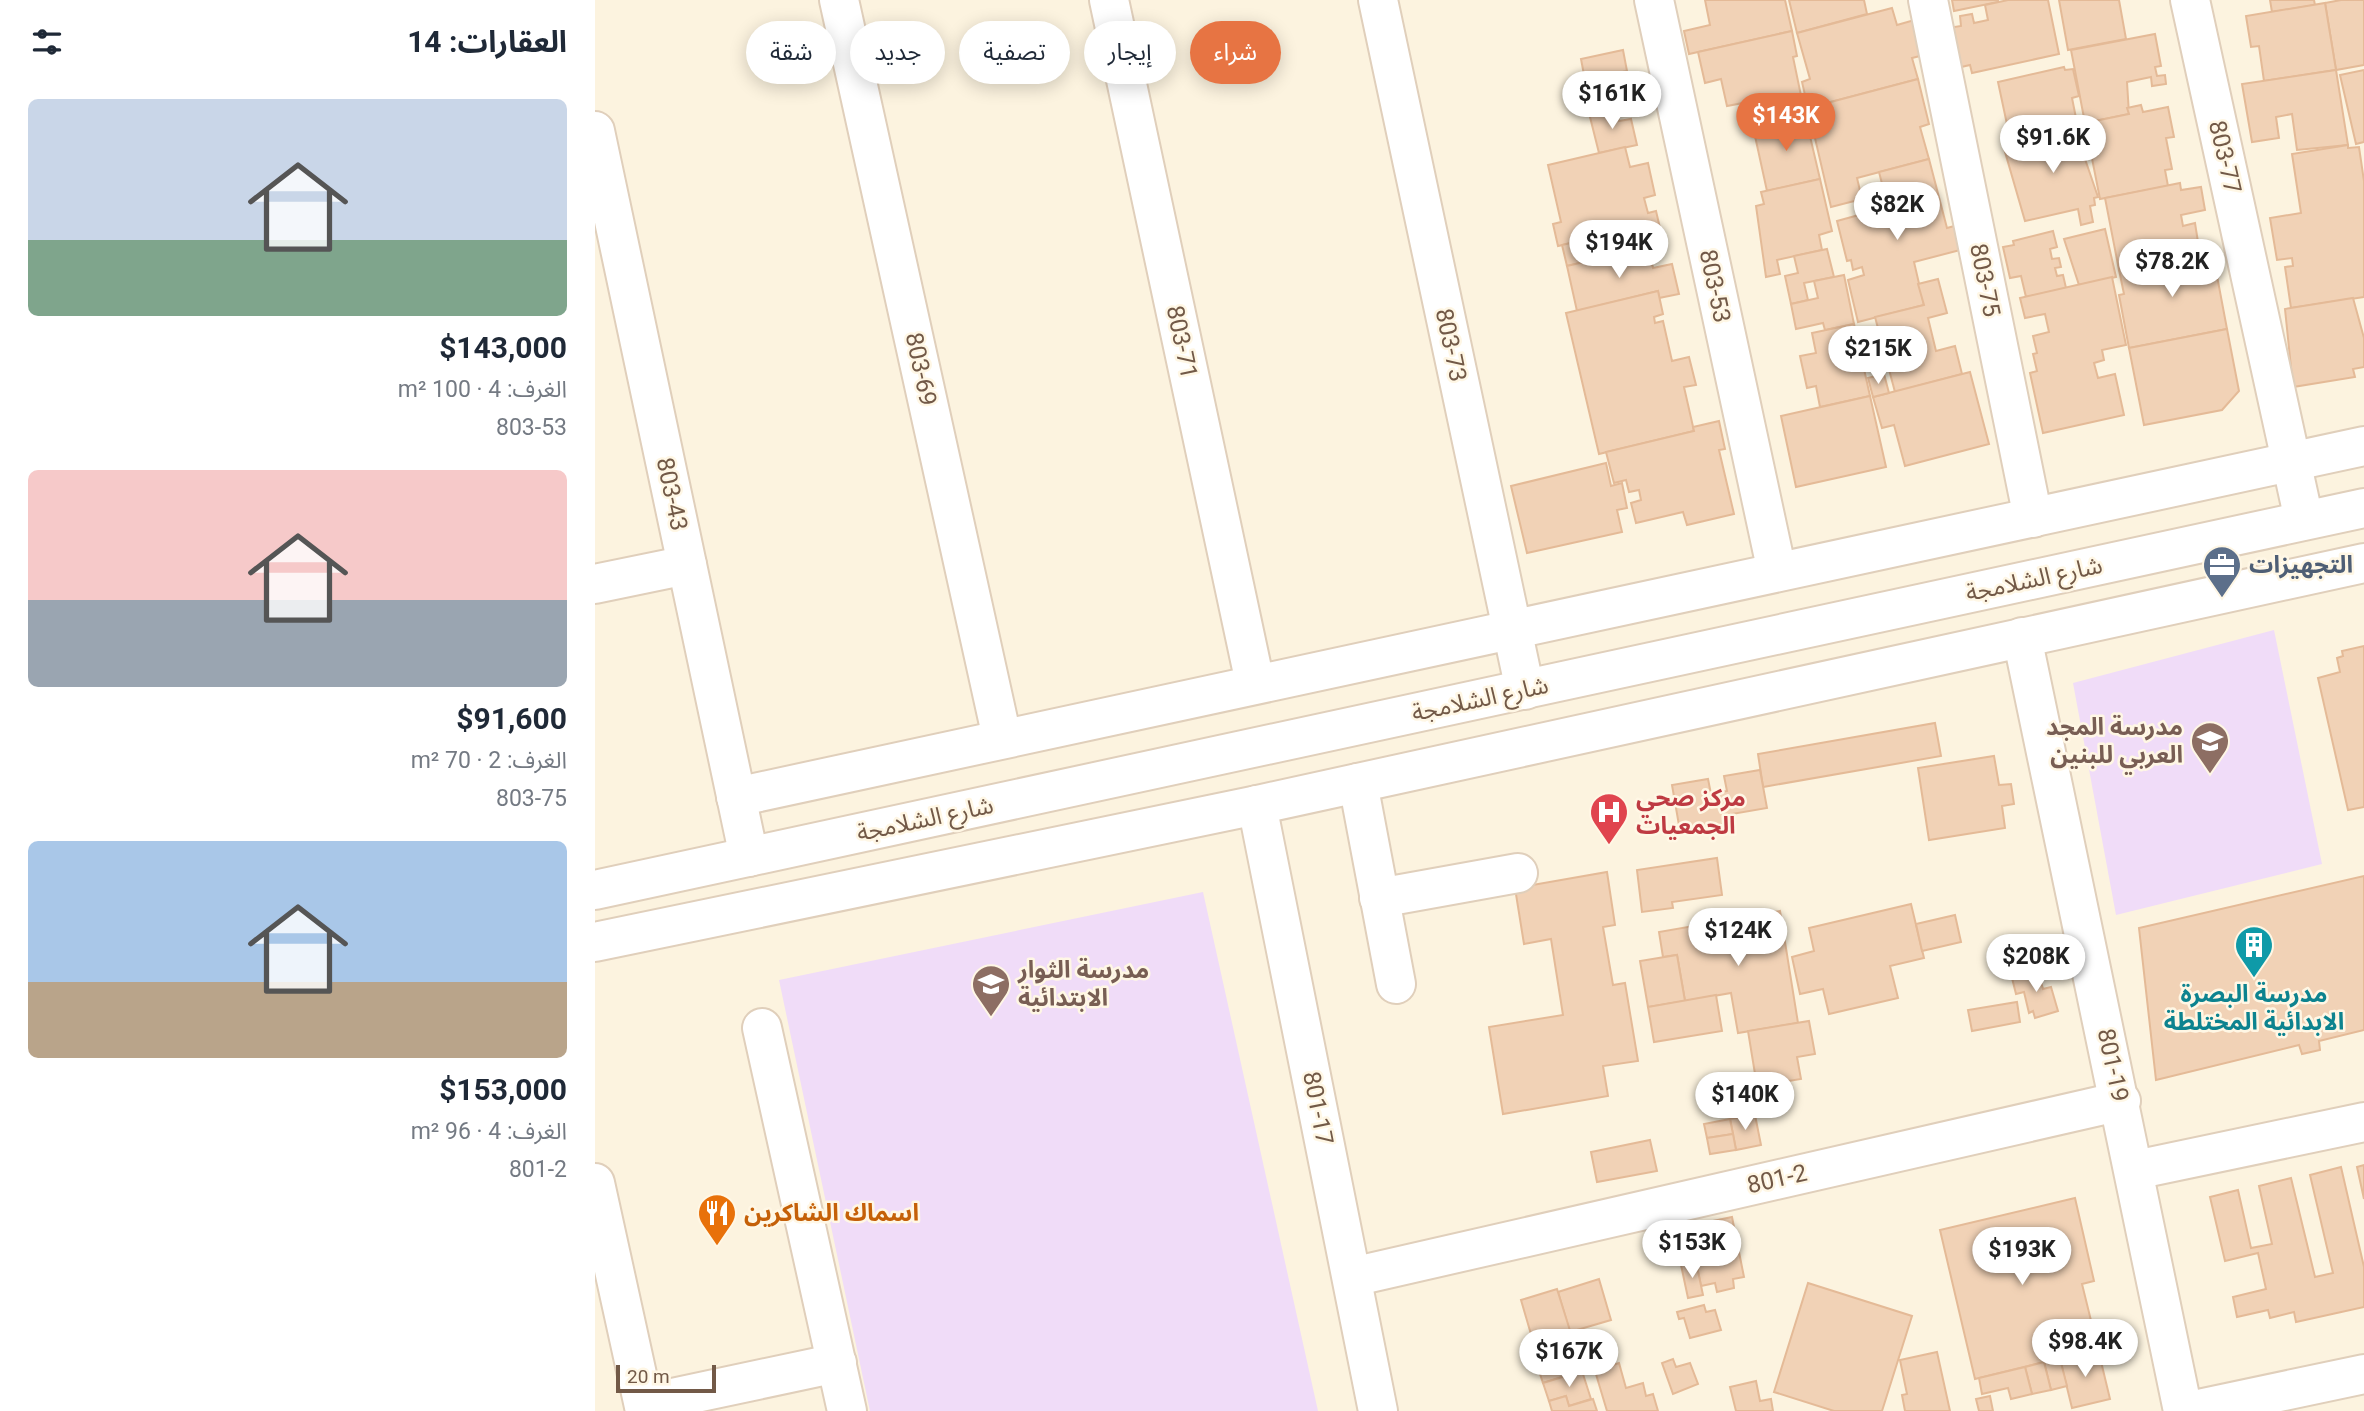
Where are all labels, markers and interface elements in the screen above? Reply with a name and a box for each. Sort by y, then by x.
chip: شقة [746,21,836,84]
chip: جديد [850,21,945,84]
chip: تصفية [959,21,1070,84]
chip: إيجار [1084,21,1176,84]
chip: شراء [1190,21,1281,84]
icon: filters [28,23,66,61]
text: العقارات: 14 [407,24,567,59]
pin: $161K [1563,72,1661,131]
text: $161K [1578,80,1646,107]
pin: $143K [1737,94,1835,153]
text: $143K [1752,102,1820,129]
pin: $91.6K [1996,116,2110,175]
street label: 803-77 [2203,118,2247,196]
text: $91.6K [2016,124,2090,151]
icon: home [235,144,361,270]
pin: $82K [1856,182,1938,242]
text: $82K [1870,191,1924,218]
pin: $194K [1570,220,1668,280]
text: $194K [1585,229,1653,256]
pin: $78.2K [2115,240,2229,299]
street label: 803-75 [1964,241,2006,319]
street label: 803-53 [1694,247,1736,325]
text: $78.2K [2135,248,2209,275]
street label: 803-71 [1161,303,1203,381]
street label: 803-73 [1430,306,1472,384]
pin: $215K [1829,326,1927,386]
text: $143,000 [439,330,567,365]
street label: 803-69 [900,330,942,408]
text: $215K [1844,335,1912,362]
text: الغرف: 4 · 100 m² [398,376,567,403]
text: 803-53 [496,414,567,441]
street label: 803-43 [651,455,693,533]
icon: home [235,515,361,641]
office icon: التجهيزات [2201,544,2243,599]
street label: شارع الشلامجة [1963,551,2106,610]
place label: التجهيزات [2249,551,2353,579]
street label: شارع الشلامجة [1409,671,1552,730]
text: $91,600 [456,701,567,736]
place label: مدرسة المجد العربي للبنين [2046,713,2183,775]
school or university icon: مدرسة المجد العربي للبنين [2189,720,2231,775]
text: الغرف: 2 · 70 m² [411,747,567,774]
place label: مركز صحي الجمعيات [1636,784,1746,840]
text: 803-75 [496,785,567,812]
street label: شارع الشلامجة [854,791,997,850]
hospital icon: مركز صحي الجمعيات [1588,791,1630,846]
icon: home [235,886,361,1012]
pin: $124K [1689,908,1787,968]
text: $124K [1704,917,1772,944]
building icon: مدرسة البصرة الابدائية المختلطة [2233,924,2275,979]
pin: $208K [1987,934,2085,994]
text: $208K [2002,943,2070,970]
place label: مدرسة الثوار الابتدائية [1017,956,1149,1012]
school or university icon: مدرسة الثوار الابتدائية [970,963,1012,1018]
place label: مدرسة البصرة الابدائية المختلطة [2164,980,2344,1036]
street label: 801-19 [2092,1026,2134,1104]
street label: 801-17 [1297,1069,1339,1147]
text: $153,000 [439,1072,567,1107]
pin: $140K [1696,1072,1794,1132]
text: $140K [1711,1081,1779,1108]
text: الغرف: 4 · 96 m² [411,1118,567,1145]
text: 801-2 [509,1156,567,1183]
street label: 801-2 [1744,1159,1810,1199]
restaurant icon: اسماك الشاكرين [696,1192,738,1247]
place label: اسماك الشاكرين [744,1199,919,1227]
pin: $153K [1643,1220,1741,1280]
pin: $193K [1973,1228,2071,1287]
text: $153K [1658,1229,1726,1256]
text: $193K [1988,1236,2056,1263]
pin: $98.4K [2028,1320,2142,1379]
text: $98.4K [2048,1328,2122,1355]
pin: $167K [1520,1330,1618,1389]
text: $167K [1535,1338,1603,1365]
scale bar [616,1362,716,1394]
text: 20 m [627,1365,670,1388]

